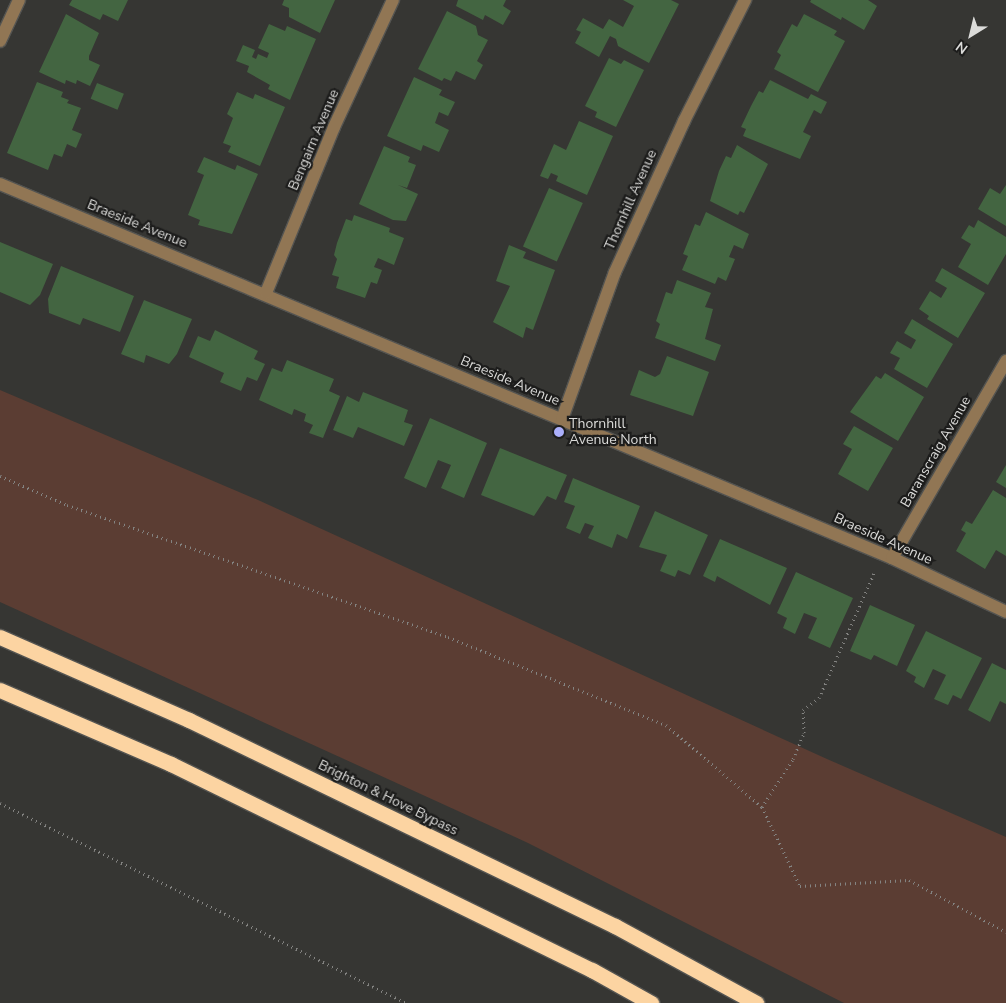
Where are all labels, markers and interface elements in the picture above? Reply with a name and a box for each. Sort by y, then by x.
north arrow [946,10,996,60]
text: N [952,37,972,58]
street label: Bengairn Avenue [285,87,343,193]
street label: Thornhill Avenue [601,147,661,253]
street label: Braeside Avenue [85,196,189,252]
street label: Braeside Avenue [458,353,562,409]
street label: Baranscraig Avenue [897,393,975,511]
place label: Thornhill Avenue North [569,416,657,448]
marker: Thornhill Avenue North [553,426,565,438]
street label: Braeside Avenue [831,510,935,568]
street label: Brighton & Hove Bypass [315,757,461,839]

